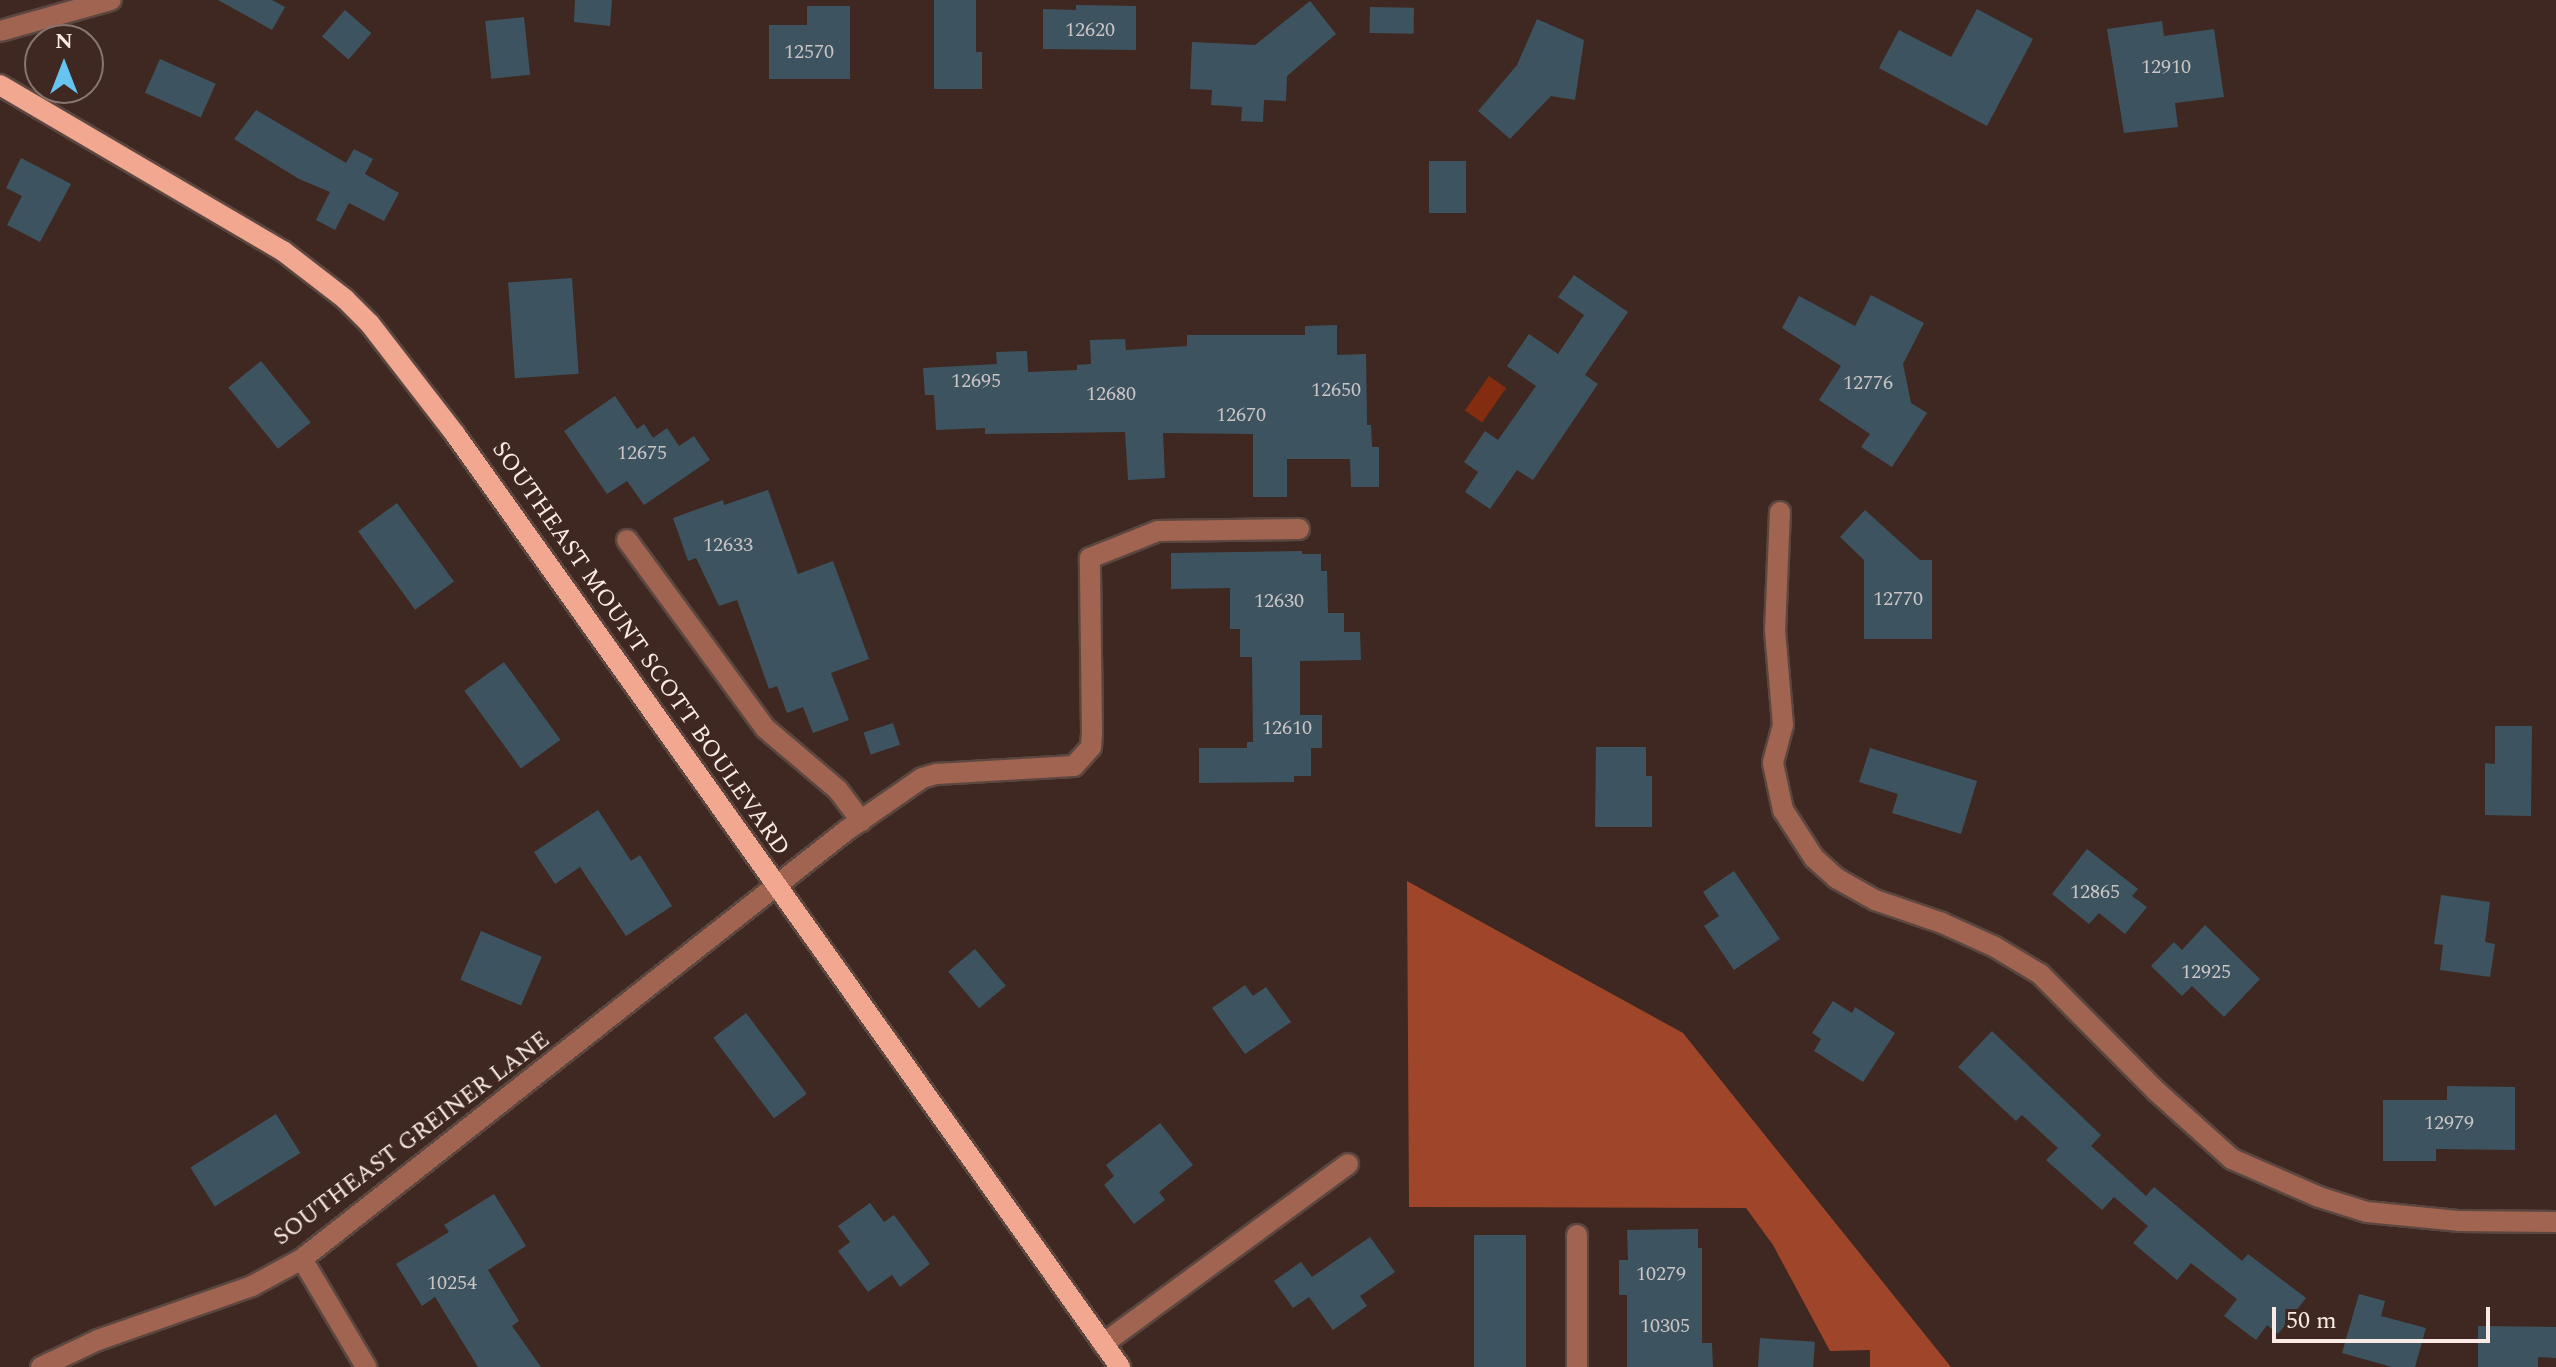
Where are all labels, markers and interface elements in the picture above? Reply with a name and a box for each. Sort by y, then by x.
house number: 12620 [1065,18,1115,42]
north arrow [24,24,104,104]
text: N [55,25,73,58]
house number: 12570 [784,40,834,64]
house number: 12910 [2141,55,2191,79]
house number: 12695 [951,369,1001,393]
house number: 12776 [1843,371,1893,395]
house number: 12650 [1311,378,1361,402]
house number: 12680 [1086,382,1136,406]
house number: 12670 [1216,403,1266,427]
street label: SOUTHEAST MOUNT SCOTT BOULEVARD [485,436,795,862]
house number: 12675 [617,441,667,465]
house number: 12633 [703,533,753,557]
house number: 12770 [1873,587,1923,611]
house number: 12630 [1254,589,1304,613]
house number: 12610 [1262,716,1312,740]
house number: 12865 [2070,880,2120,904]
house number: 12925 [2181,960,2231,984]
street label: SOUTHEAST GREINER LANE [268,1026,556,1252]
house number: 12979 [2424,1111,2474,1135]
house number: 10279 [1636,1262,1686,1286]
house number: 10254 [427,1271,477,1295]
scale bar [2276,1291,2494,1341]
text: 50 m [2286,1303,2337,1339]
house number: 10305 [1640,1314,1690,1338]

